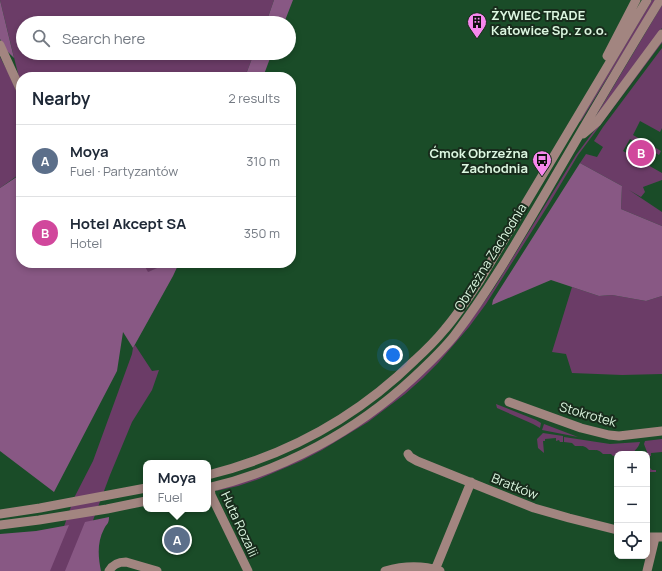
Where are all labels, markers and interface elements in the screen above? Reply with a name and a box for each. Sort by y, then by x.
place label: ŻYWIEC TRADE Katowice Sp. z o.o. [491,6,608,39]
building icon: ŻYWIEC TRADE Katowice Sp. z o.o. [466,11,488,39]
search box [16,16,296,60]
icon: search [30,27,52,49]
text: Search here [62,28,145,49]
text: Nearby [32,87,90,110]
text: 2 results [228,89,280,107]
pin: B [628,138,654,168]
text: Moya [70,141,109,162]
place label: Ćmok Obrzeżna Zachodnia [429,144,528,177]
bus stop icon: Ćmok Obrzeżna Zachodnia [531,149,553,177]
text: A [41,152,49,170]
text: 310 m [246,152,280,170]
text: Fuel · Partyzantów [70,162,178,180]
street label: Obrzeżna Zachodnia [450,200,530,314]
text: Hotel Akcept SA [70,213,186,234]
text: B [41,224,49,242]
text: 350 m [244,224,280,242]
text: Hotel [70,234,102,252]
your location [383,345,403,365]
street label: Stokrotek [557,397,619,431]
map controls [614,451,650,559]
button: + [614,451,650,487]
popup [143,460,211,512]
text: Moya [158,467,196,488]
street label: Bratków [489,469,541,503]
button: − [614,487,650,523]
text: Fuel [158,488,183,506]
street label: Huta Rozalii [217,488,263,560]
button: locate [614,523,650,559]
pin: A [164,525,190,555]

